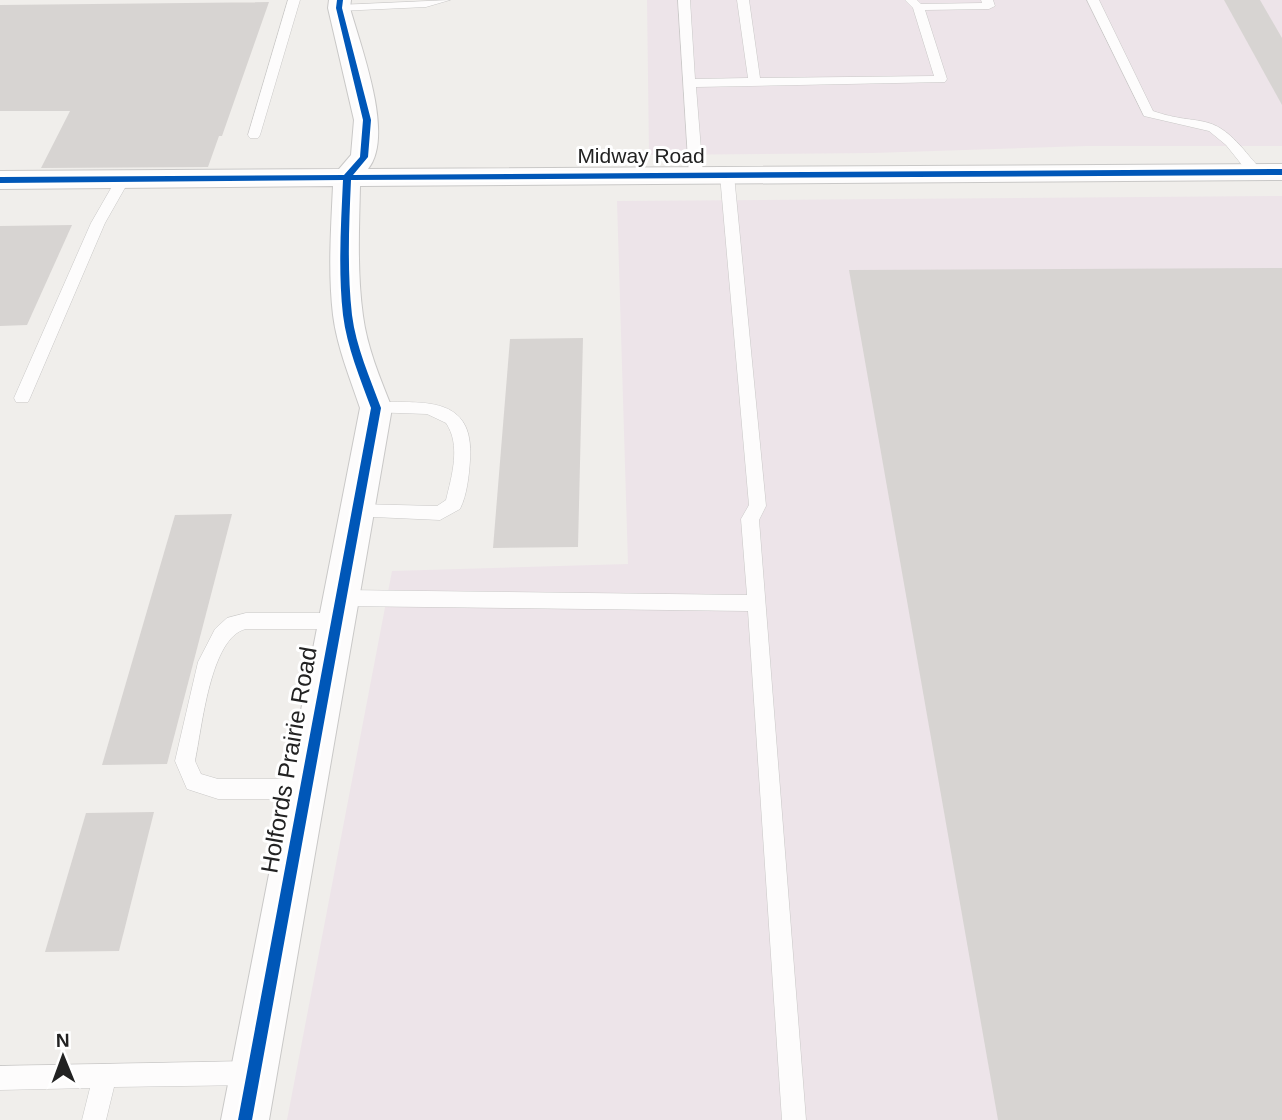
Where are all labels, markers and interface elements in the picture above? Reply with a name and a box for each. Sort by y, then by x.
street label: Midway Road [577,144,705,167]
street label: Holfords Prairie Road [255,645,322,875]
north arrow [28,1022,98,1092]
text: N [56,1030,70,1051]

